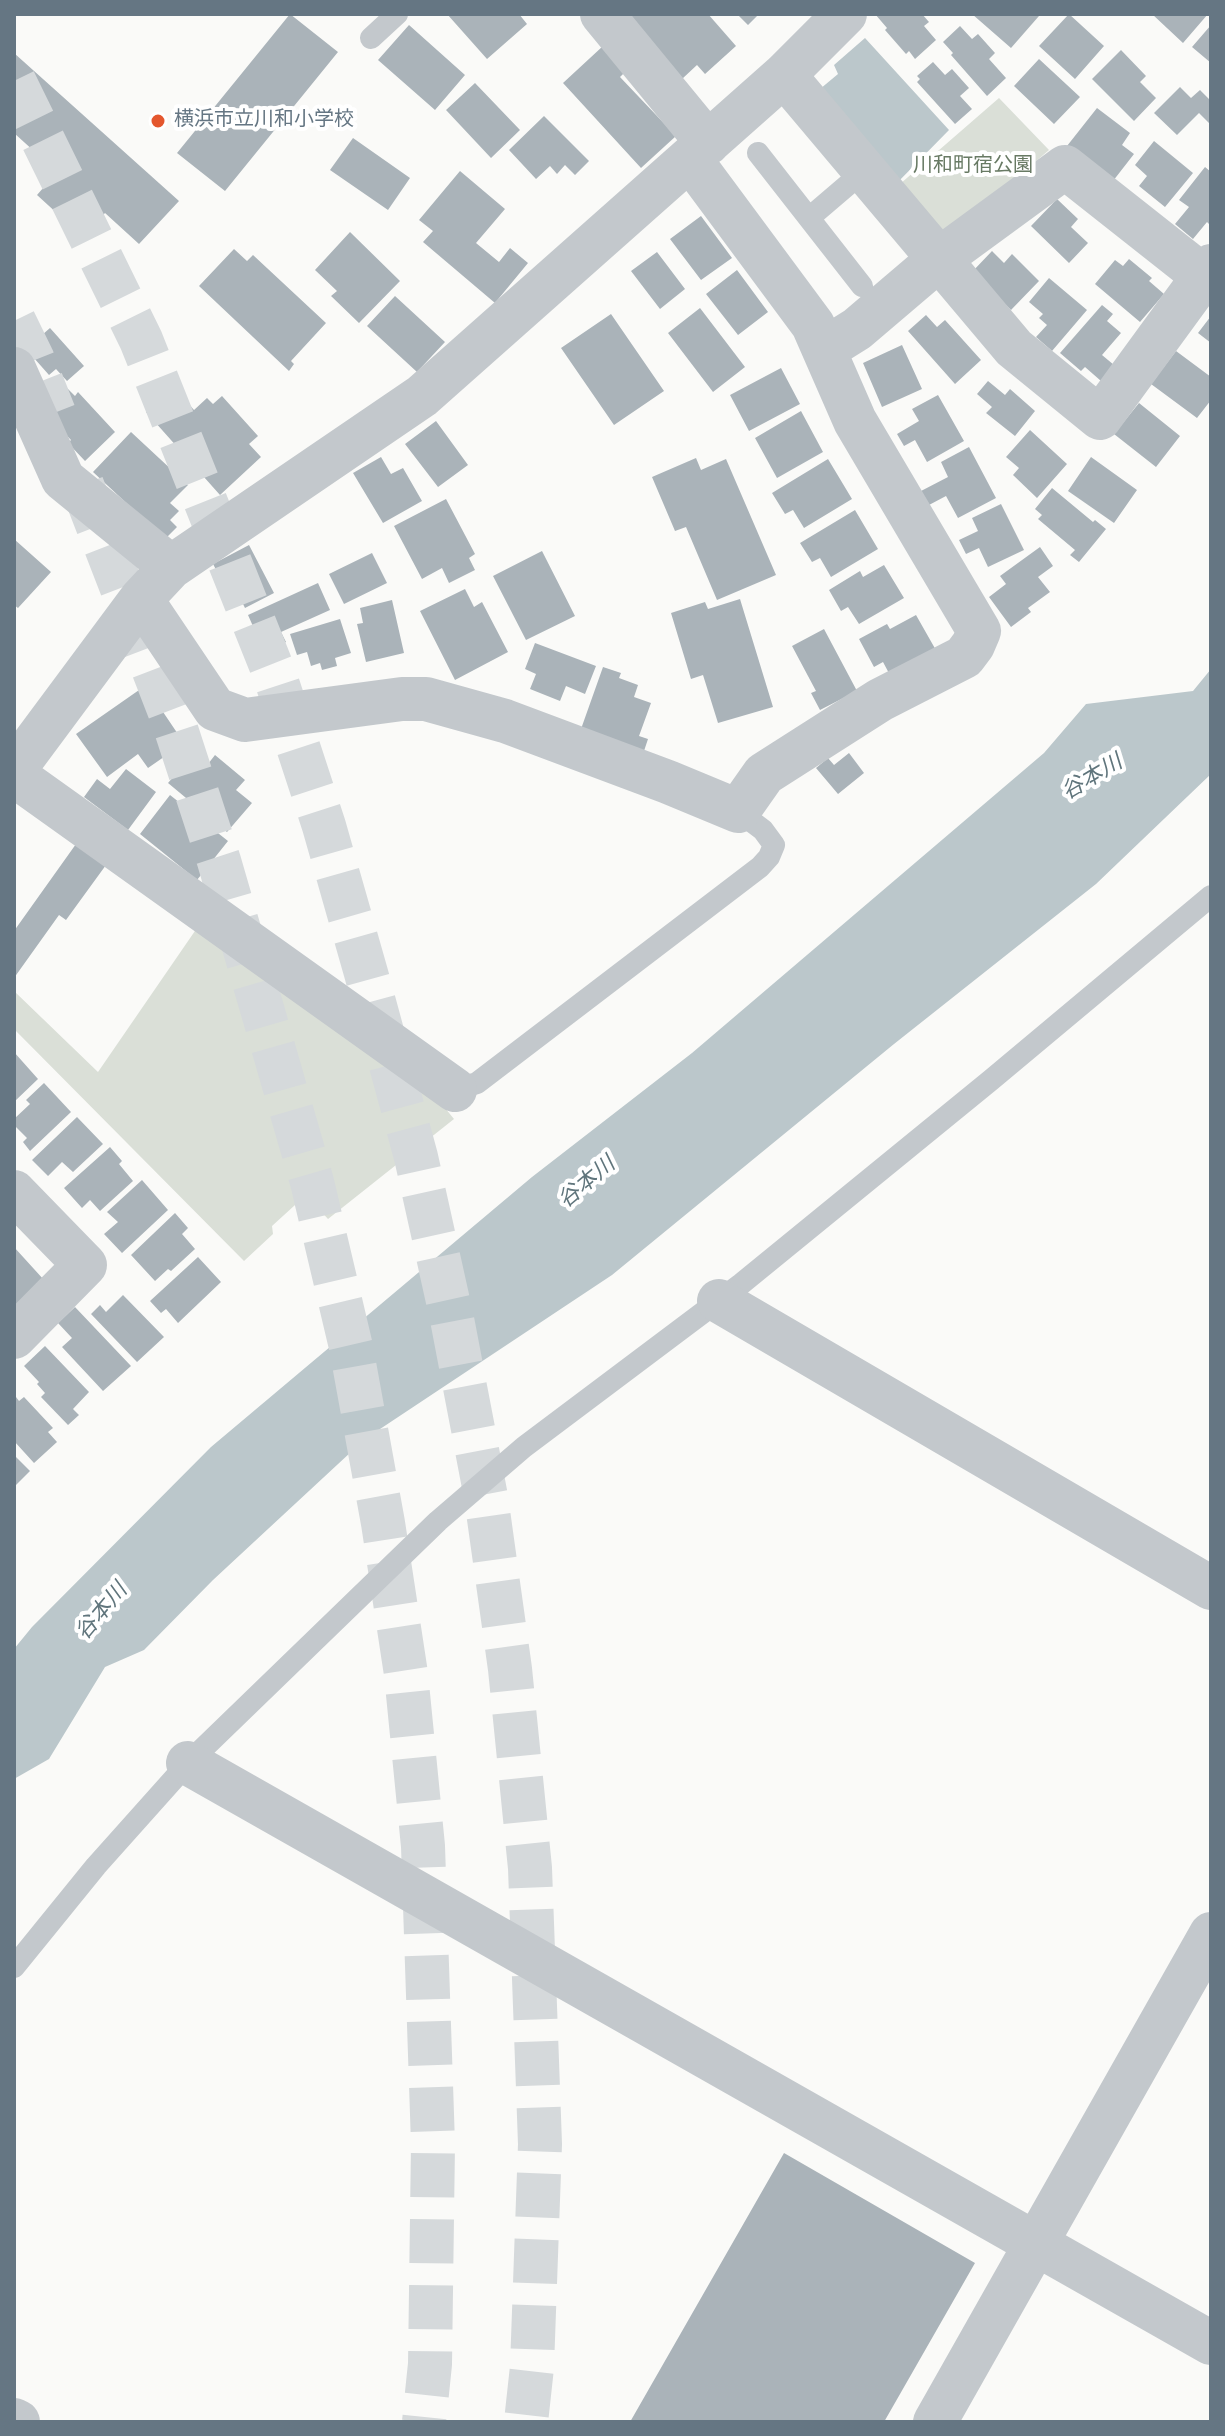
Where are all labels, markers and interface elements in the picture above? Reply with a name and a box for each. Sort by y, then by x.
place label: 横浜市立川和小学校 [174,109,354,133]
marker: 横浜市立川和小学校 [149,112,167,130]
park label: 川和町宿公園 [913,155,1033,179]
water label: 谷本川 [1058,751,1128,807]
water label: 谷本川 [554,1153,622,1215]
water label: 谷本川 [72,1579,134,1647]

